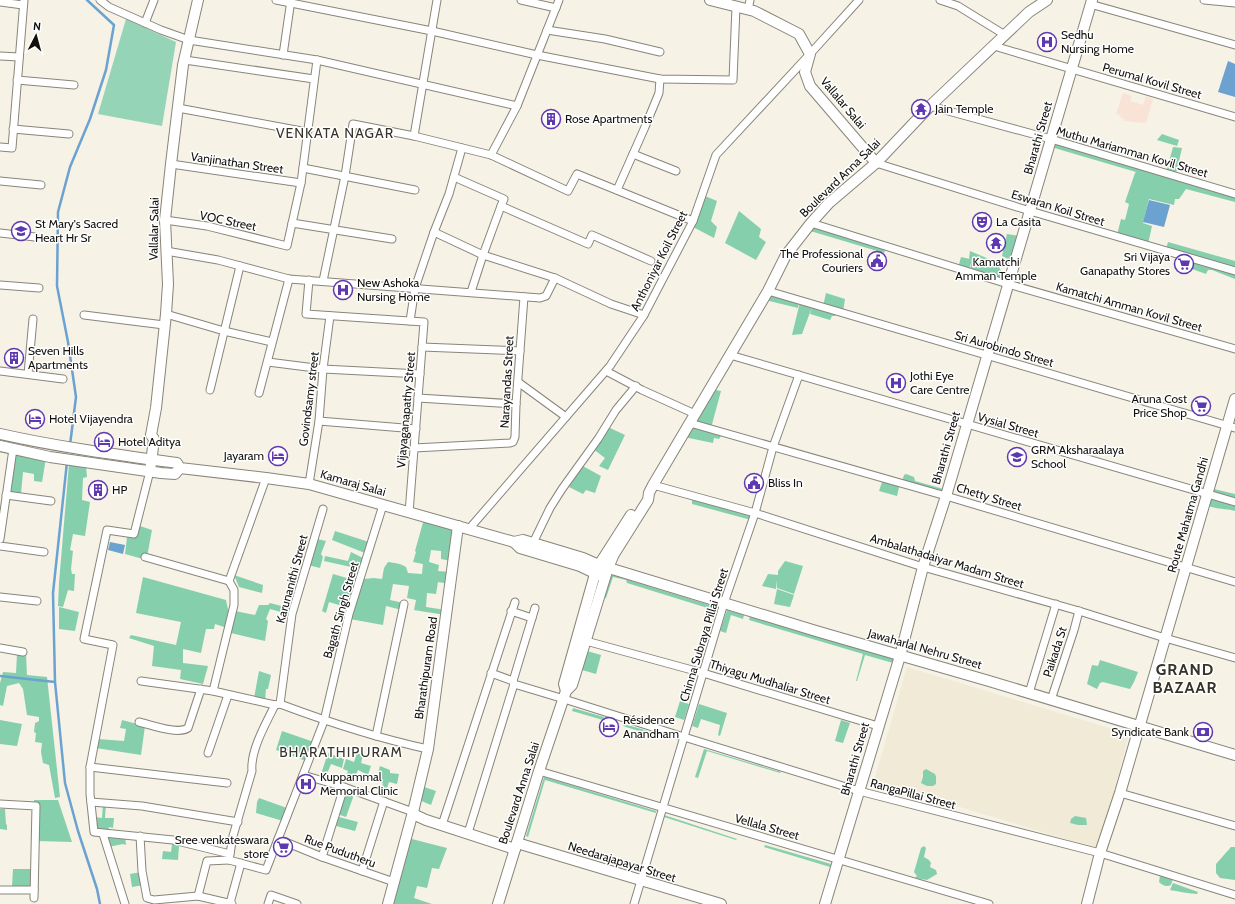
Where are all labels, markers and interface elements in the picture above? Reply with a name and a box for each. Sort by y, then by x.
north arrow [16,16,56,56]
text: N [32,19,42,33]
place label: Sedhu Nursing Home [1061,27,1134,56]
hospital icon: Sedhu Nursing Home [1036,31,1058,53]
street label: Perumal Kovil Street [1101,59,1203,102]
street label: Vallalar Salai [817,74,869,132]
temple icon: Jain Temple [910,98,932,120]
street label: Bharathi Street [1020,100,1055,176]
place label: Jain Temple [934,101,993,116]
building icon: Rose Apartments [540,108,562,130]
place label: Rose Apartments [565,111,652,126]
street label: Muthu Mariamman Kovil Street [1055,123,1210,180]
district label: VENKATA NAGAR [276,124,394,142]
street label: Boulevard Anna Salai [796,135,883,220]
street label: Vanjinathan Street [190,149,284,176]
street label: Eswaran Koil Street [1010,186,1107,229]
street label: Vallalar Salai [145,197,162,261]
street label: VOC Street [198,207,258,234]
street label: Anthoniyar Koil Street [627,208,690,313]
theatre icon: La Casita [971,211,993,233]
place label: La Casita [996,214,1041,229]
place label: St Mary's Sacred Heart Hr Sr [35,216,118,245]
school or university icon: St Mary's Sacred Heart Hr Sr [10,220,32,242]
temple icon: Kamatchi Amman Temple [985,232,1007,254]
place label: The Professional Couriers [780,246,863,275]
place label: Sri Vijaya Ganapathy Stores [1080,249,1170,278]
public building icon: The Professional Couriers [866,250,888,272]
supermarket icon: Sri Vijaya Ganapathy Stores [1173,253,1195,275]
place label: Kamatchi Amman Temple [955,254,1037,283]
place label: New Ashoka Nursing Home [357,275,430,304]
street label: Kamatchi Amman Kovil Street [1054,278,1204,335]
hospital icon: New Ashoka Nursing Home [332,279,354,301]
street label: Sri Aurobindo Street [953,327,1055,370]
street label: Narayandas Street [497,335,516,429]
place label: Seven Hills Apartments [28,343,88,372]
building icon: Seven Hills Apartments [3,347,25,369]
street label: Govindsamy street [295,351,322,447]
street label: Vijayaganapathy Street [393,351,418,469]
place label: Jothi Eye Care Centre [909,368,969,397]
hospital icon: Jothi Eye Care Centre [885,372,907,394]
place label: Aruna Cost Price Shop [1132,391,1187,420]
supermarket icon: Aruna Cost Price Shop [1190,395,1212,417]
hotel icon: Hotel Vijayendra [24,408,46,430]
street label: Vysial Street [976,409,1040,440]
street label: Bharathi Street [928,410,963,486]
place label: Hotel Vijayendra [49,411,133,426]
hotel icon: Hotel Aditya [93,431,115,453]
place label: Hotel Aditya [118,434,181,449]
place label: GRM Aksharaalaya School [1031,442,1124,471]
hotel icon: Jayaram [267,445,289,467]
school or university icon: GRM Aksharaalaya School [1006,446,1028,468]
place label: Jayaram [223,448,264,463]
street label: Route Mahatma Gandhi [1164,455,1211,574]
street label: Kamaraj Salai [319,466,388,499]
public building icon: Bliss In [743,472,765,494]
place label: Bliss In [768,475,803,490]
building icon: HP [87,479,109,501]
street label: Chetty Street [955,479,1024,514]
place label: HP [112,482,127,497]
street label: Ambalathadaiyar Madam Street [868,530,1026,591]
street label: Karunanithi Street [272,533,311,625]
street label: Bagath Singh Street [320,560,362,660]
street label: Chinna Subraya Pillai Street [676,566,731,703]
street label: Bharathipuram Road [411,616,440,720]
street label: Jawaharlal Nehru Street [866,625,984,672]
street label: Paikada St [1039,625,1070,679]
street label: Thiyagu Mudhaliar Street [708,656,832,707]
district label: GRAND BAZAAR [1153,660,1217,697]
place label: Résidence Anandham [623,712,679,741]
hotel icon: Résidence Anandham [598,716,620,738]
street label: Bharathi Street [837,721,872,797]
bank icon: Syndicate Bank [1192,721,1214,743]
place label: Syndicate Bank [1111,724,1190,739]
street label: Boulevard Anna Salai [495,740,542,846]
district label: BHARATHIPURAM [279,743,403,761]
place label: Kuppammal Memorial Clinic [320,769,399,798]
hospital icon: Kuppammal Memorial Clinic [295,773,317,795]
street label: RangaPillai Street [869,775,958,812]
street label: Vellala Street [733,810,801,843]
street label: Rue Pudutheru [302,831,378,870]
place label: Sree venkateswara store [175,832,269,861]
supermarket icon: Sree venkateswara store [272,836,294,858]
street label: Needarajapayar Street [566,838,678,885]

